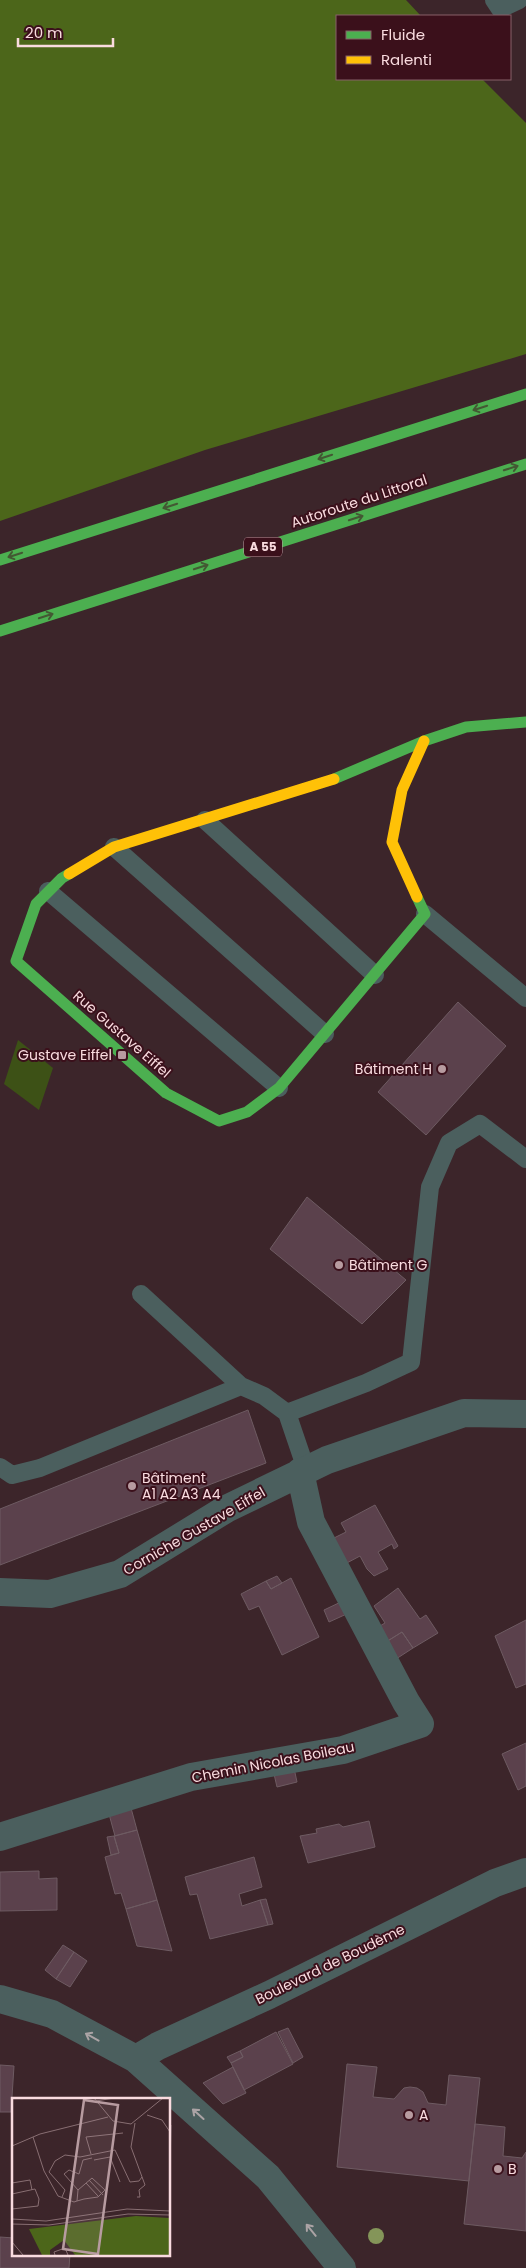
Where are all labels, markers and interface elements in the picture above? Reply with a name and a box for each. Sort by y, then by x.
scale bar [18,15,112,47]
legend [336,15,511,80]
text: 20 m [25,22,63,43]
text: Fluide [381,24,425,45]
text: Ralenti [381,49,432,70]
one-way arrow [472,404,488,414]
one-way arrow [317,453,333,463]
one-way arrow [503,463,519,473]
street label: Autoroute du Littoral [288,470,430,532]
one-way arrow [162,502,178,512]
one-way arrow [348,512,364,522]
road number: A 55 [244,538,282,556]
one-way arrow [7,551,23,561]
one-way arrow [193,561,209,571]
one-way arrow [38,611,54,620]
street label: Rue Gustave Eiffel [69,986,175,1082]
place label: Gustave Eiffel [18,1045,112,1065]
marker: Gustave Eiffel [116,1049,128,1061]
place label: Bâtiment H [355,1059,432,1079]
marker: Bâtiment H [436,1063,448,1075]
place label: Bâtiment G [349,1255,427,1275]
marker: Bâtiment G [333,1259,345,1271]
place label: Bâtiment A1 A2 A3 A4 [142,1468,221,1504]
marker: Bâtiment A1 A2 A3 A4 [126,1480,138,1492]
street label: Corniche Gustave Eiffel [119,1482,269,1580]
street label: Chemin Nicolas Boileau [190,1736,356,1788]
street label: Boulevard de Boudème [252,1919,408,2009]
one-way arrow [85,2032,100,2042]
inset map [12,2098,170,2256]
place label: A [419,2105,428,2125]
one-way arrow [191,2109,204,2120]
marker: A [403,2109,415,2121]
place label: B [508,2159,517,2179]
marker: B [492,2163,504,2175]
one-way arrow [306,2224,317,2237]

